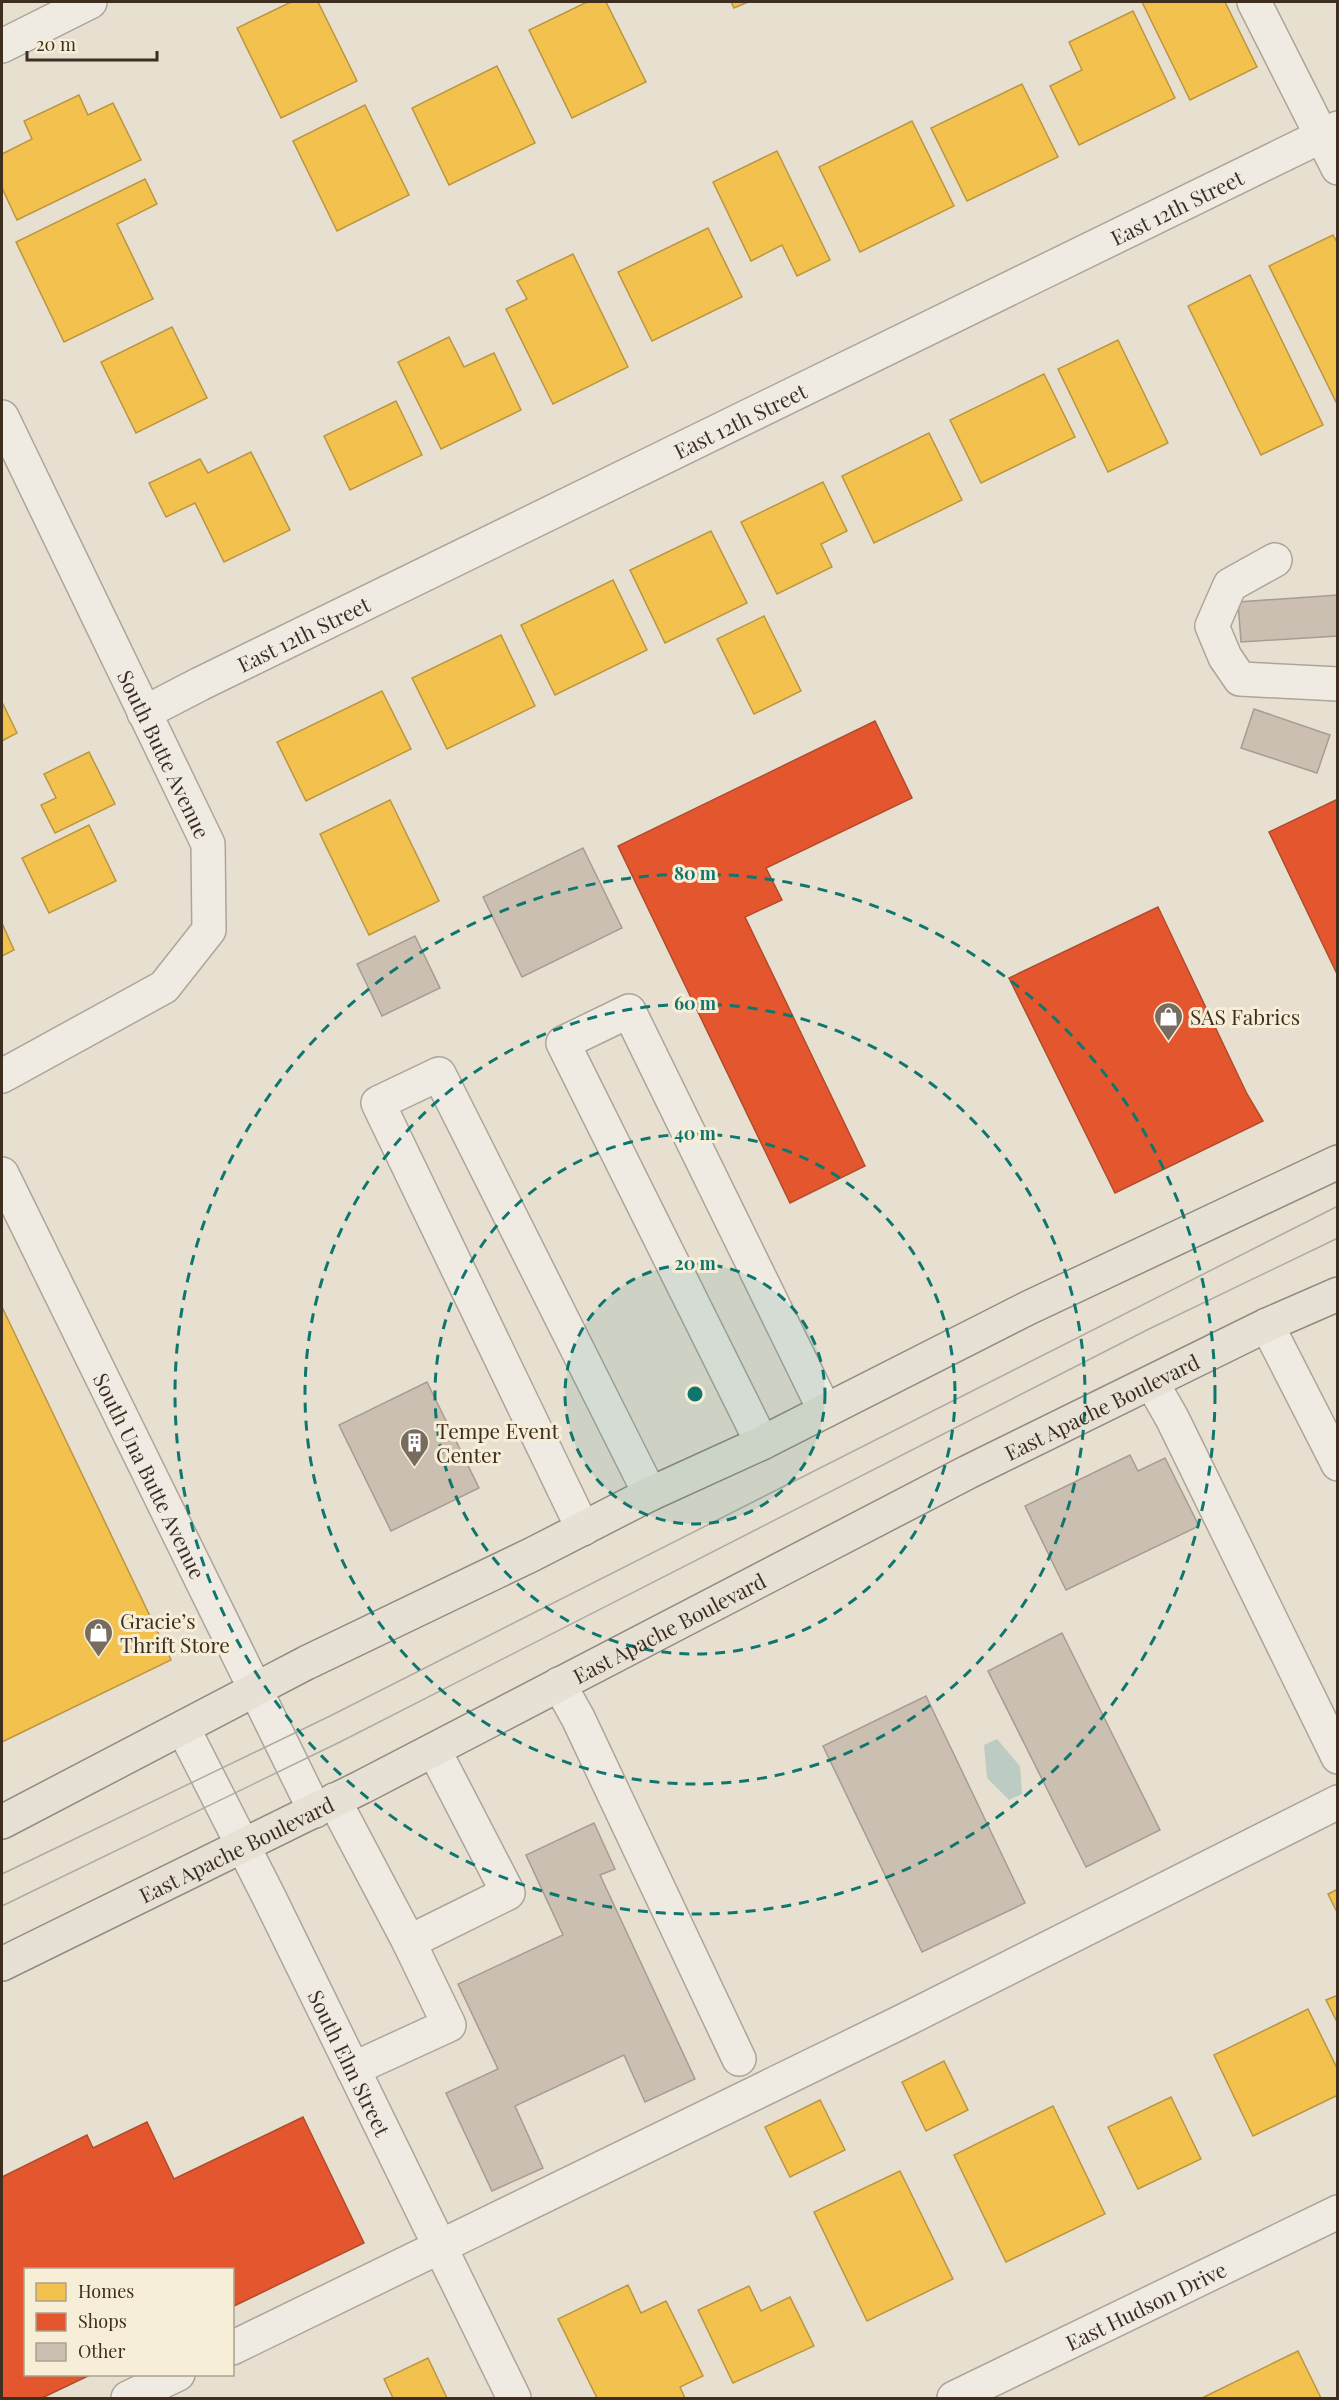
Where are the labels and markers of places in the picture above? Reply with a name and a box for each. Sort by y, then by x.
shop icon: SAS Fabrics [1153,1000,1185,1042]
place label: SAS Fabrics [1190,1002,1300,1030]
centre of rings [685,1384,705,1404]
place label: Tempe Event Center [436,1416,559,1468]
building icon: Tempe Event Center [399,1426,431,1468]
place label: Gracie’s Thrift Store [120,1606,230,1658]
shop icon: Gracie’s Thrift Store [83,1616,115,1658]

